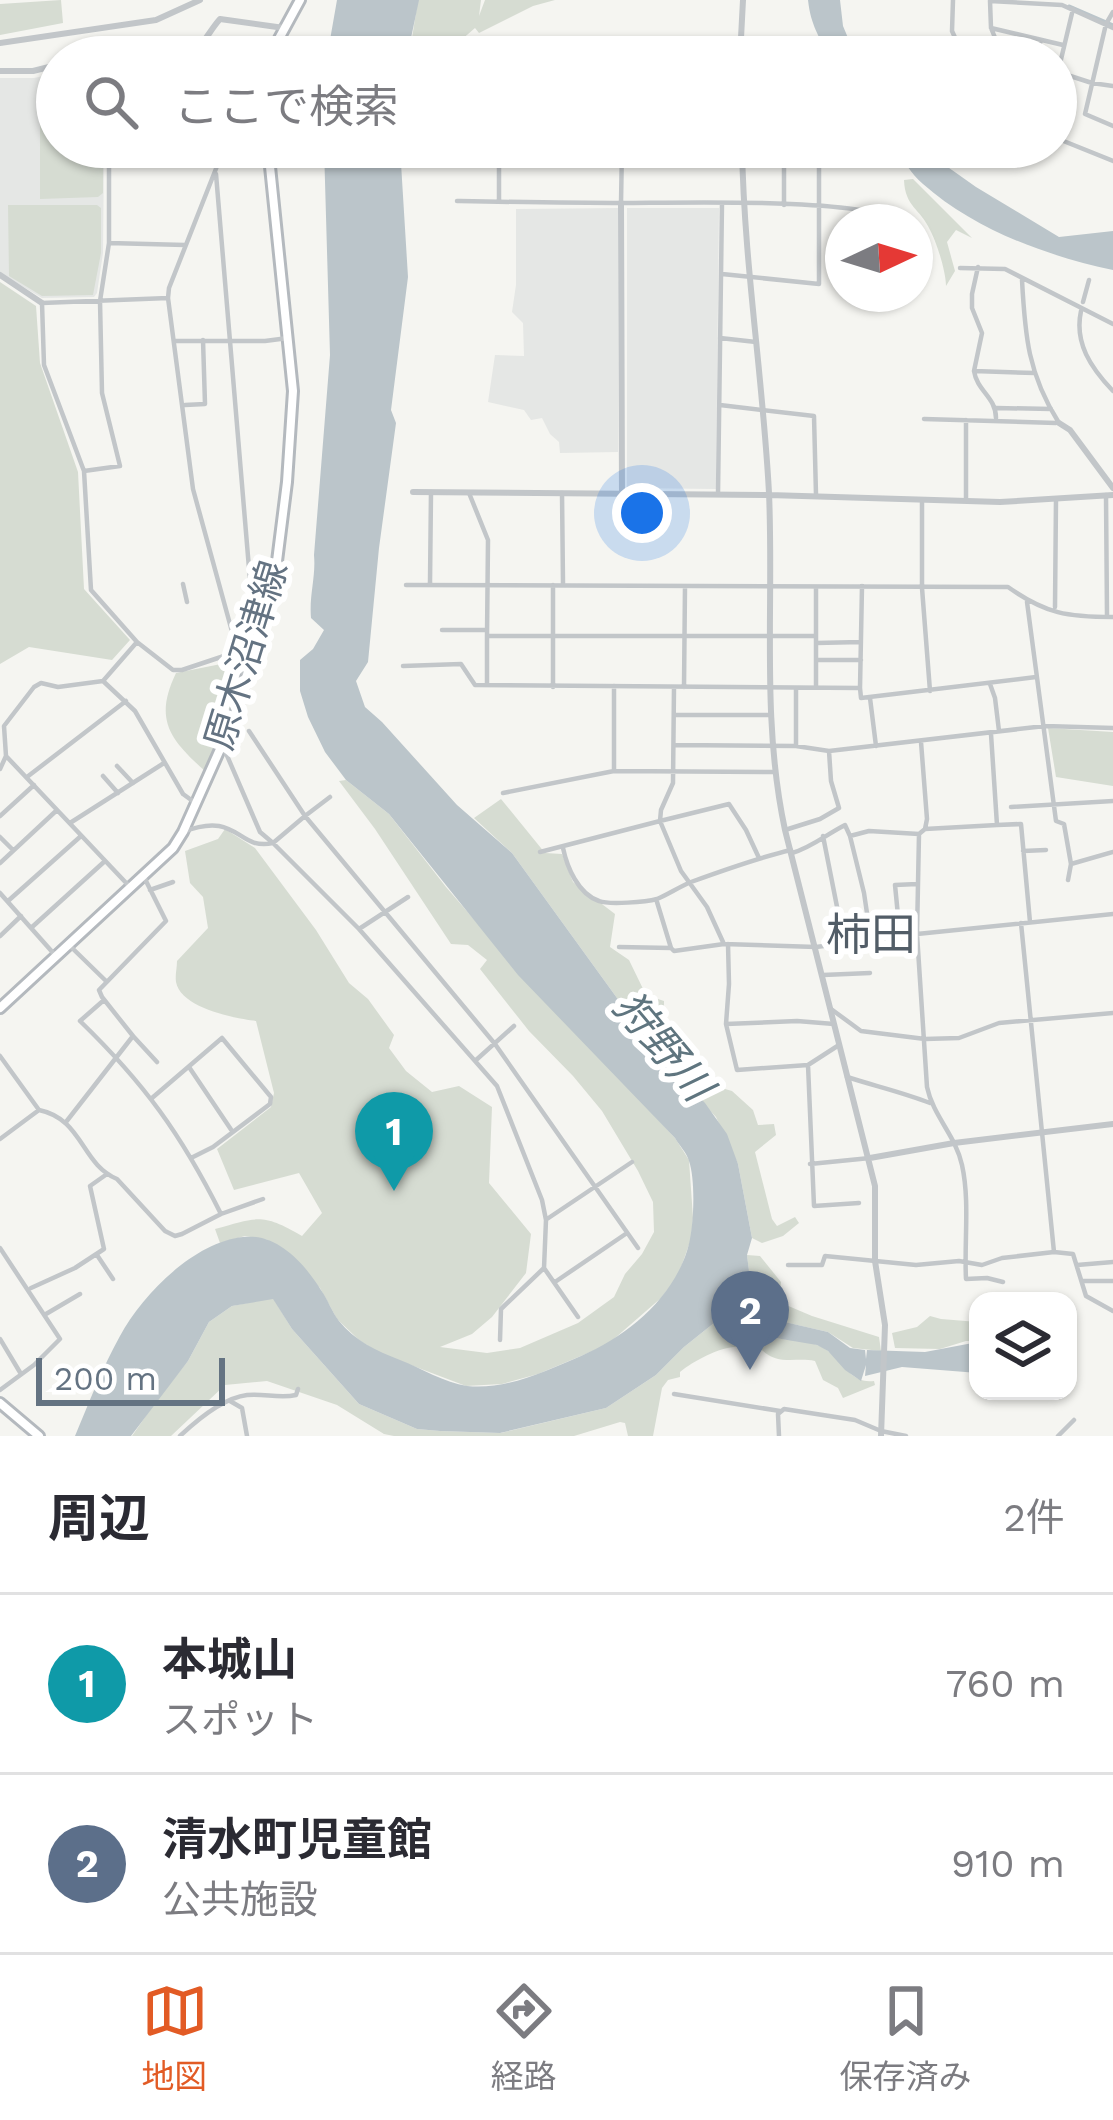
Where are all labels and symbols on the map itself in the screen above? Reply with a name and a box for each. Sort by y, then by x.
north arrow [825,204,933,312]
your location [612,483,672,543]
street label: 原木沼津線 [196,555,296,755]
district label: 柿田 [826,908,916,961]
water label: 狩野川 [604,982,725,1113]
pin: 1 [355,1092,433,1191]
pin: 2 [711,1271,789,1370]
scale bar [36,1352,225,1405]

